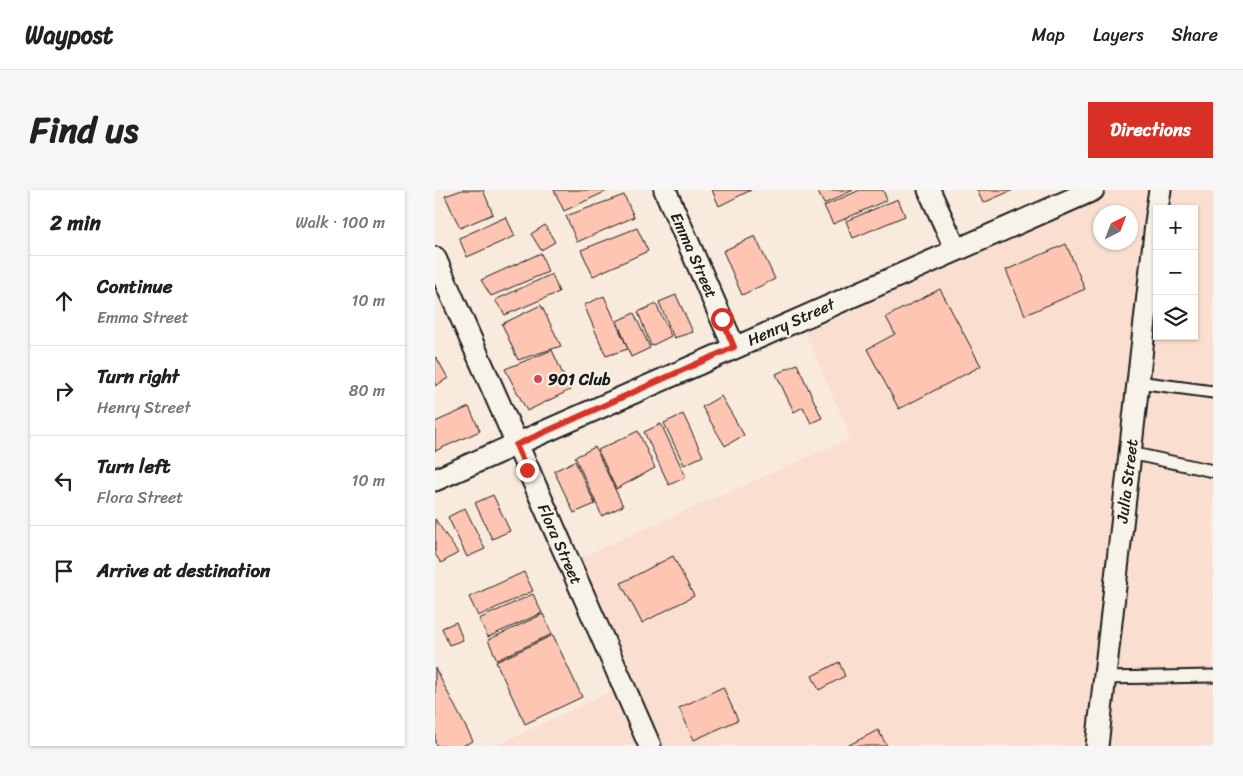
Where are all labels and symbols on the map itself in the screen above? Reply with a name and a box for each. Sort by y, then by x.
north arrow [1093,205,1138,250]
street label: Emma Street [662,207,726,303]
street label: Henry Street [742,289,840,354]
route start [711,308,734,331]
place label: 901 Club [548,365,611,394]
marker: 901 Club [532,373,544,385]
street label: Julia Street [1107,437,1147,526]
route end [516,459,539,482]
street label: Flora Street [529,499,591,589]

